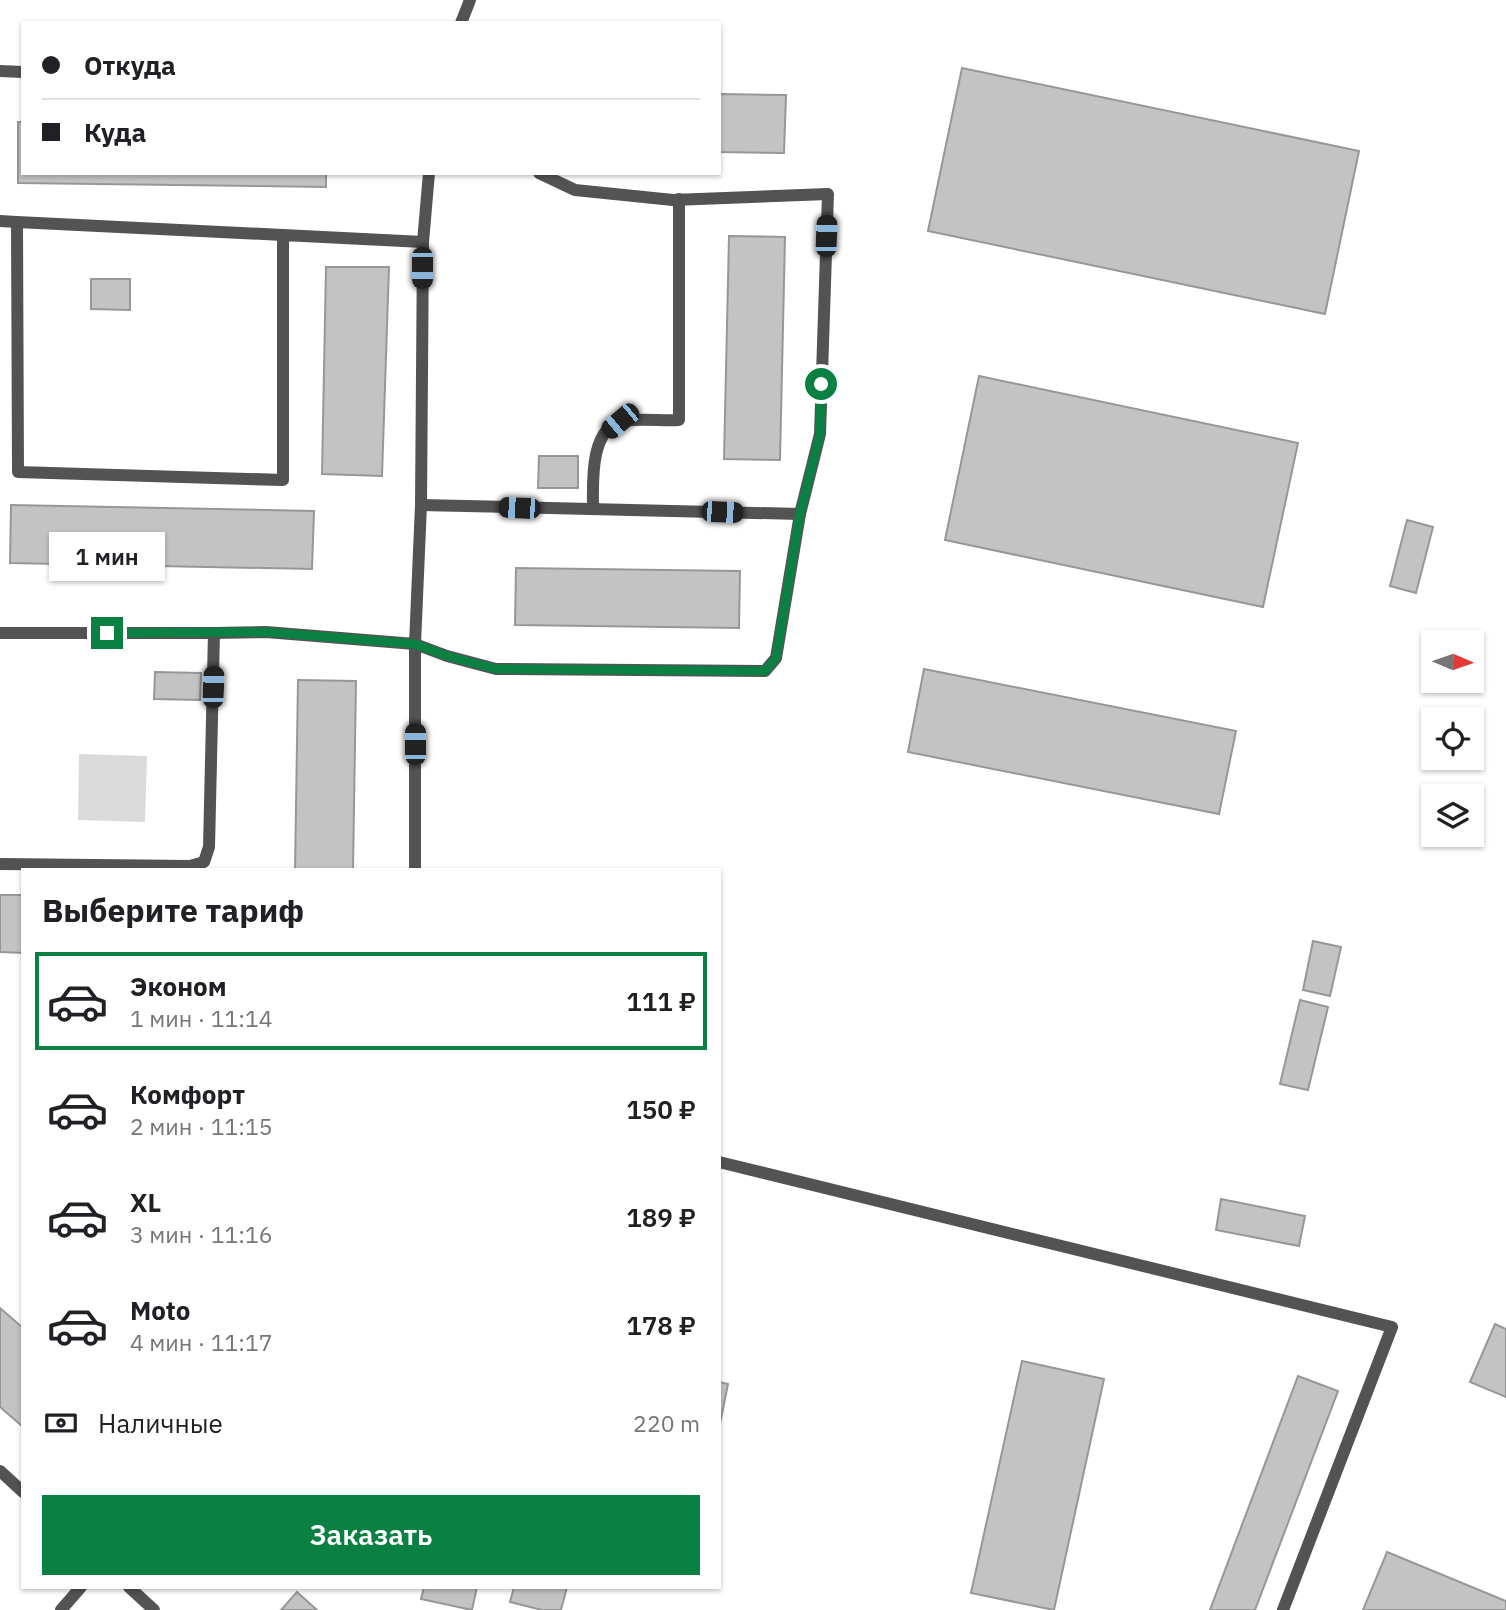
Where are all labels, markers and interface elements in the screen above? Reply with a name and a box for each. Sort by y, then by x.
text: Откуда [84,48,176,82]
text: Куда [84,115,146,149]
car [815,215,838,257]
car [412,247,433,289]
route start [805,368,837,400]
car [598,399,643,443]
car [498,497,541,519]
car [701,501,744,523]
callout: 1 мин [49,532,165,580]
text: 1 мин [75,541,139,571]
route end [91,617,123,649]
north arrow [1421,630,1484,693]
map controls [1421,630,1484,847]
car [202,666,225,708]
button: locate [1421,707,1484,770]
car [405,723,426,765]
button: layers [1421,784,1484,847]
text: Выберите тариф [42,889,304,931]
text: Эконом [130,969,227,1003]
icon: car [46,970,109,1033]
text: 111 ₽ [626,984,696,1018]
text: 1 мин · 11:14 [130,1003,273,1033]
text: Комфорт [130,1077,245,1111]
icon: car [46,1078,109,1141]
text: 150 ₽ [626,1092,696,1126]
text: 2 мин · 11:15 [130,1111,273,1141]
text: XL [130,1185,161,1219]
icon: car [46,1186,109,1249]
text: 189 ₽ [626,1200,696,1234]
text: 3 мин · 11:16 [130,1219,273,1249]
text: Moto [130,1293,190,1327]
icon: car [46,1294,109,1357]
text: 178 ₽ [626,1308,696,1342]
text: 4 мин · 11:17 [130,1327,273,1357]
icon: cash [42,1404,80,1442]
text: Наличные [98,1406,223,1440]
text: 220 m [633,1408,700,1438]
button: Заказать [42,1495,700,1575]

